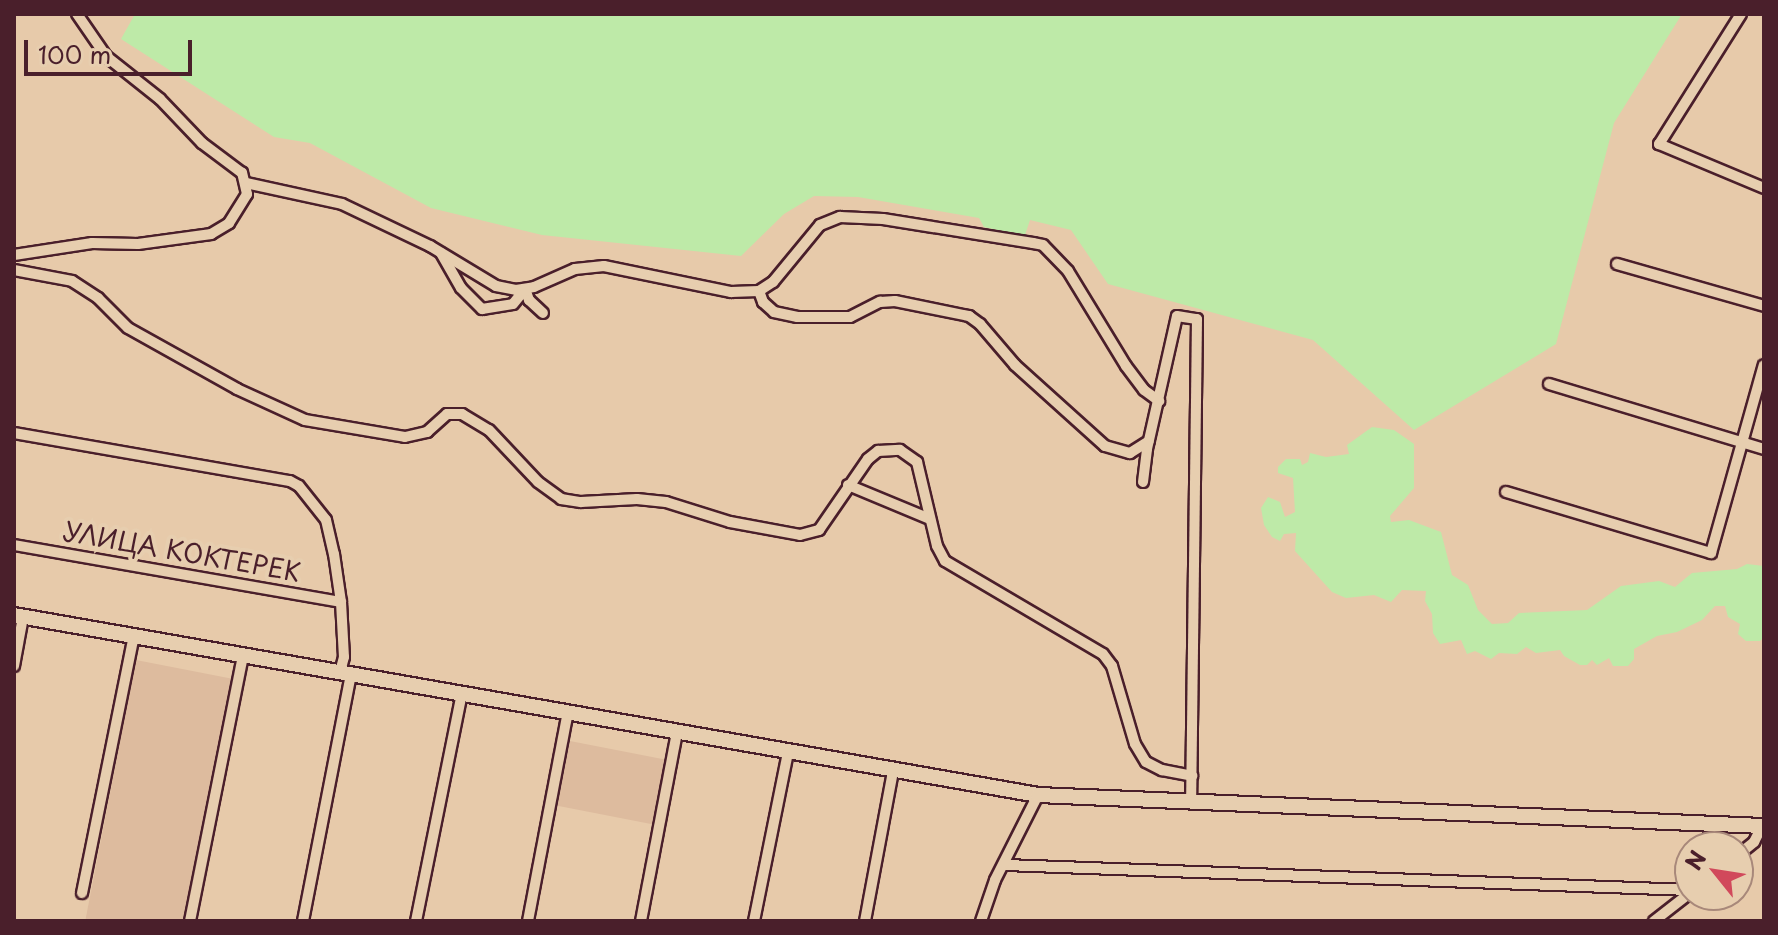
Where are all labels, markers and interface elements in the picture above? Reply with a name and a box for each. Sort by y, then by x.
scale bar [28,24,196,74]
text: 100 m [38,36,111,72]
street label: УЛИЦА КОКТЕРЕК [61,515,303,587]
north arrow [1674,831,1754,911]
text: N [1676,844,1713,876]

